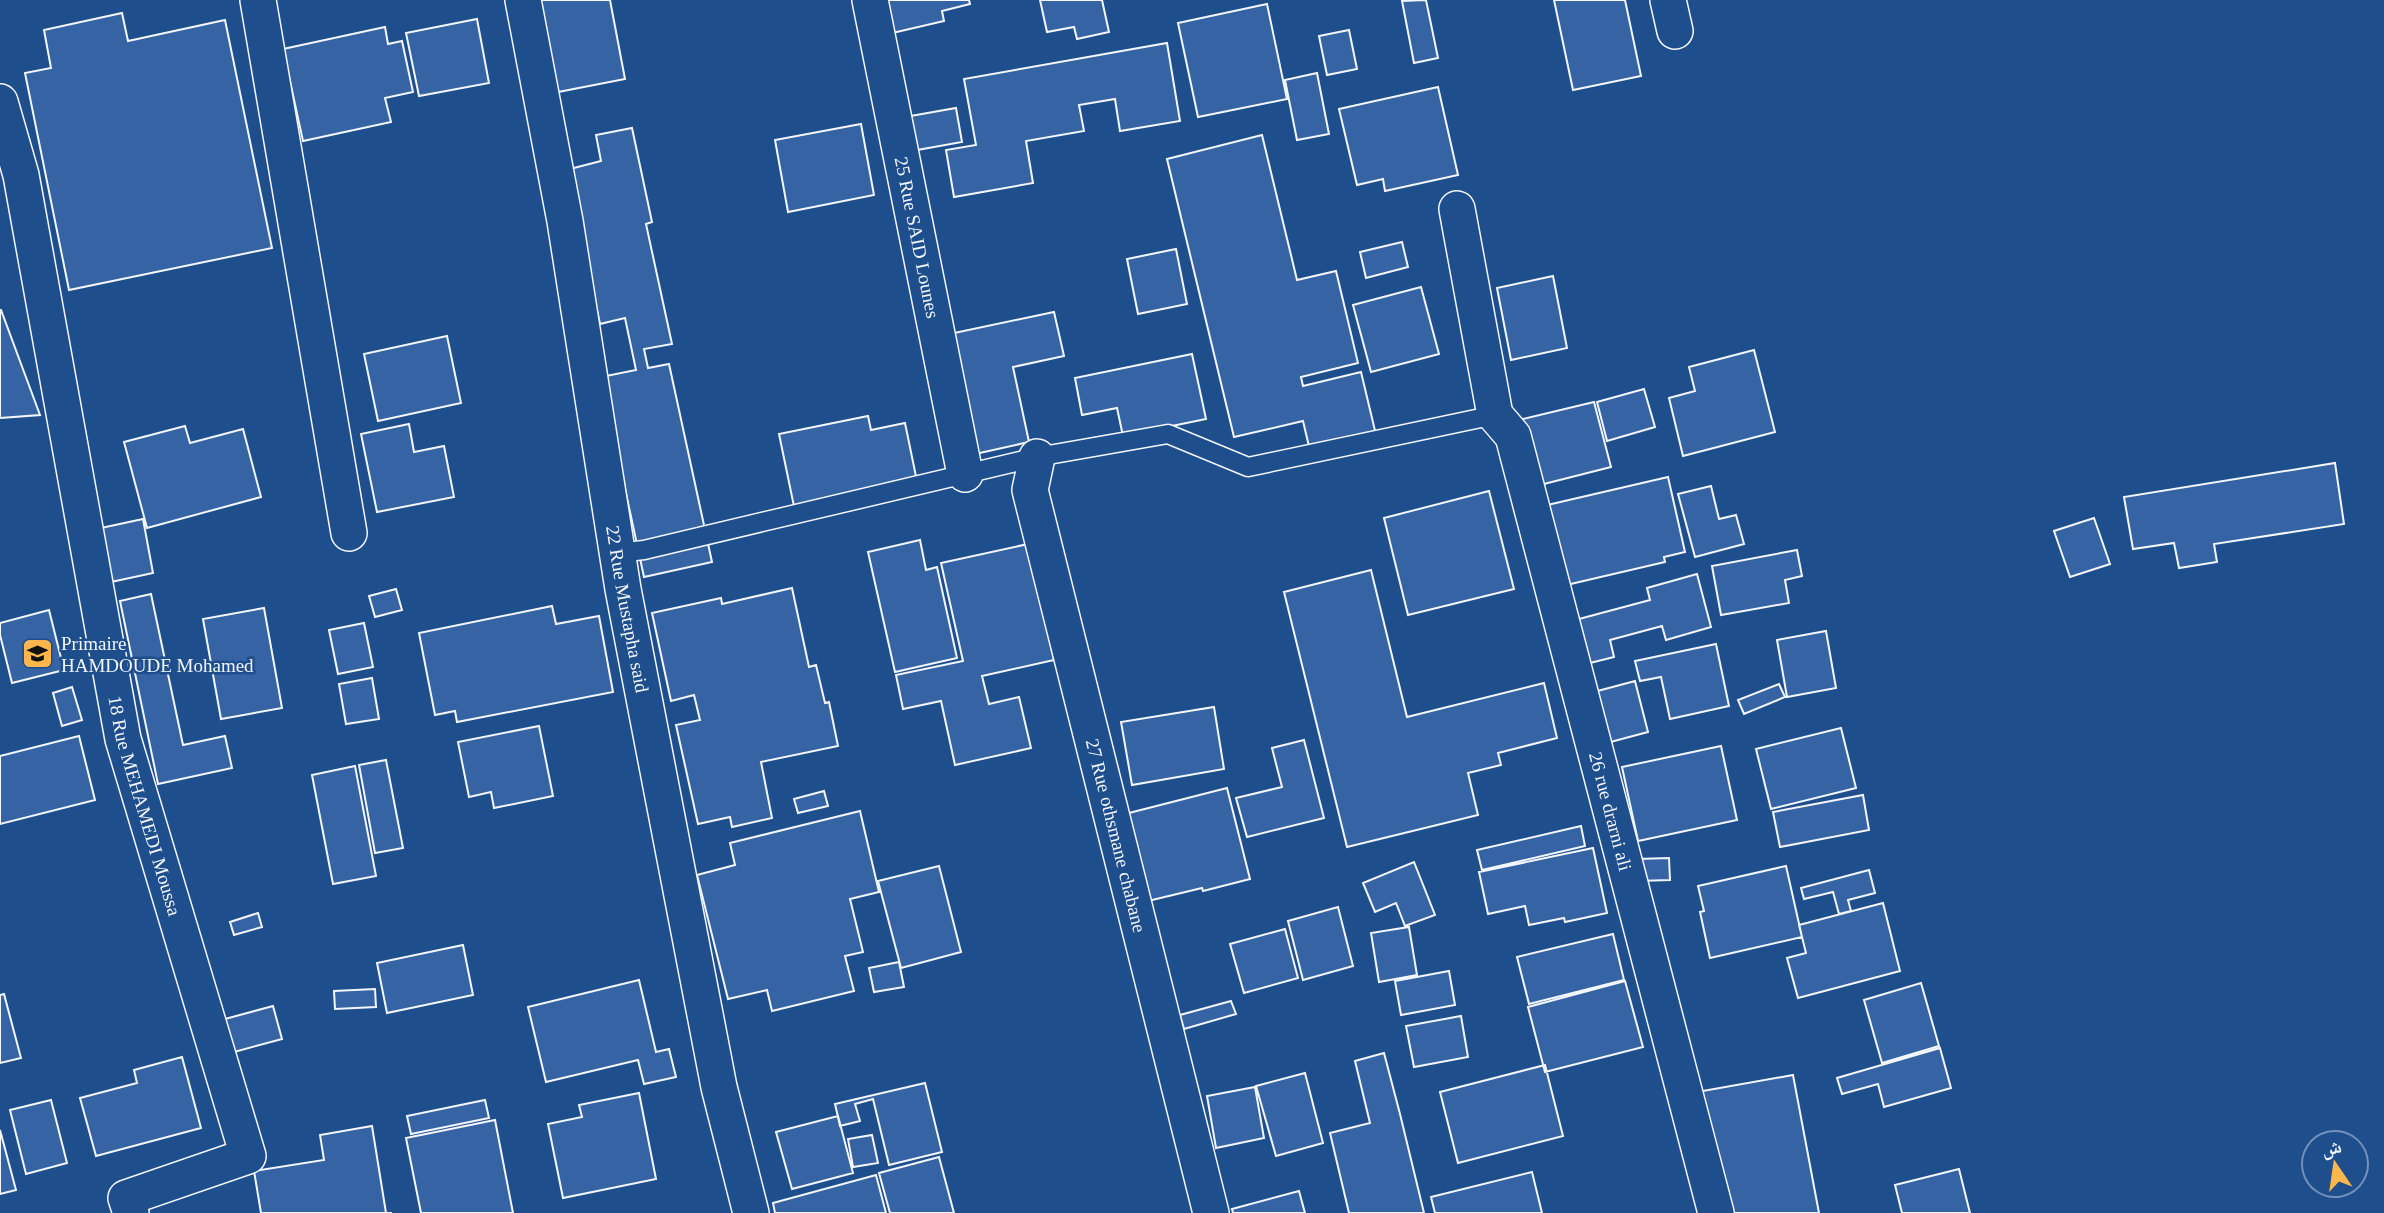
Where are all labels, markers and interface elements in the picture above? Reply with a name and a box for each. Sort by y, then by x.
street label: 25 Rue SAID Lounes [891,155,944,320]
street label: 22 Rue Mustapha said [603,524,653,695]
place label: Primaire HAMDOUDE Mohamed [61,633,254,676]
school or university icon: Primaire HAMDOUDE Mohamed [21,637,55,671]
street label: 18 Rue MEHAMEDI Moussa [105,694,186,919]
street label: 27 Rue othsmane chabane [1082,737,1151,935]
street label: 26 rue drarni ali [1585,750,1637,873]
north arrow [2300,1129,2370,1199]
text: ش [2319,1135,2344,1161]

